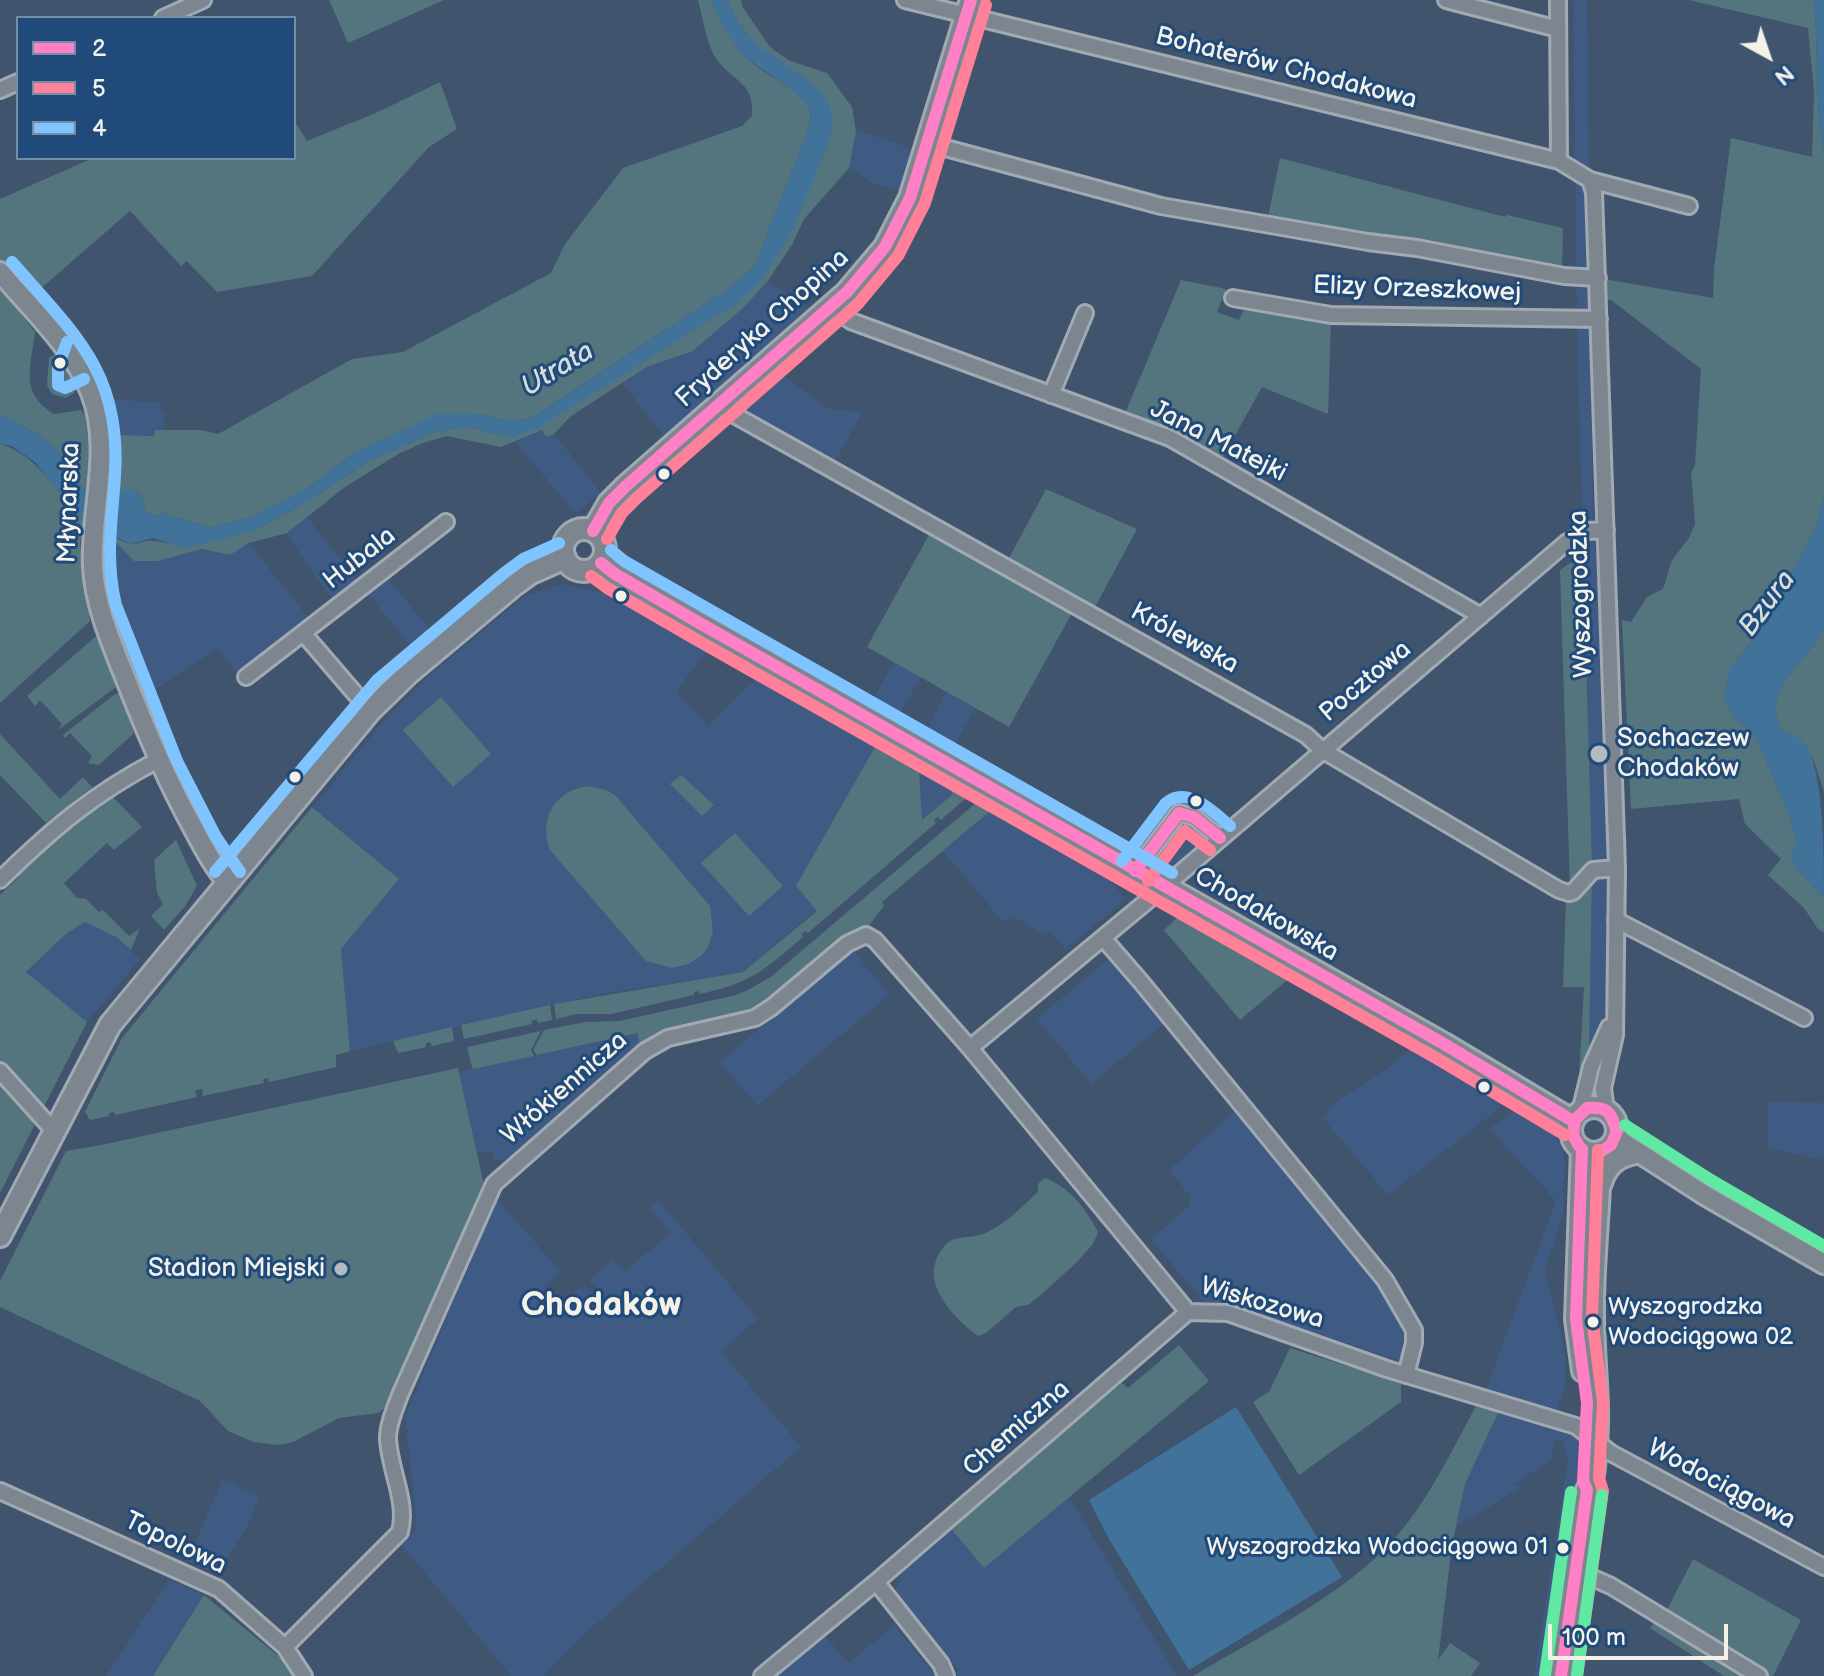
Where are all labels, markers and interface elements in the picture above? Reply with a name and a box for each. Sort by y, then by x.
legend [16,16,296,160]
north arrow [1728,16,1808,96]
street label: Bohaterów Chodakowa [1152,21,1420,117]
text: 2 [92,34,106,63]
text: N [1769,59,1799,90]
text: 5 [92,74,106,103]
text: 4 [92,114,107,143]
street label: Fryderyka Chopina [670,243,856,415]
street label: Elizy Orzeszkowej [1312,271,1522,309]
water label: Utrata [516,335,600,405]
unlabelled marker [52,355,68,371]
street label: Jana Matejki [1145,394,1291,490]
street label: Młynarska [52,442,88,564]
unlabelled marker [656,466,672,482]
street label: Wyszogrodzka [1563,510,1601,678]
street label: Hubala [318,521,402,597]
water label: Bzura [1732,565,1804,643]
unlabelled marker [613,588,629,604]
street label: Królewska [1124,597,1244,681]
street label: Pocztowa [1314,635,1418,729]
place label: Sochaczew Chodaków [1617,723,1749,784]
marker: Sochaczew Chodaków [1588,743,1610,765]
unlabelled marker [287,769,303,785]
unlabelled marker [1188,793,1204,809]
street label: Chodakowska [1188,861,1344,969]
street label: Włókiennicza [496,1026,634,1152]
unlabelled marker [1476,1079,1492,1095]
place label: Stadion Miejski [148,1253,325,1285]
marker: Stadion Miejski [332,1260,350,1278]
street label: Wiskozowa [1197,1272,1327,1336]
district label: Chodaków [521,1286,681,1326]
place label: Wyszogrodzka Wodociągowa 02 [1608,1294,1793,1350]
marker: Wyszogrodzka Wodociągowa 02 [1585,1314,1601,1330]
street label: Chemiczna [957,1374,1077,1484]
street label: Wodociągowa [1642,1433,1800,1537]
street label: Topolowa [119,1506,231,1582]
place label: Wyszogrodzka Wodociągowa 01 [1206,1534,1548,1562]
marker: Wyszogrodzka Wodociągowa 01 [1555,1540,1571,1556]
scale bar [1552,1608,1732,1658]
text: 100 m [1562,1623,1626,1652]

